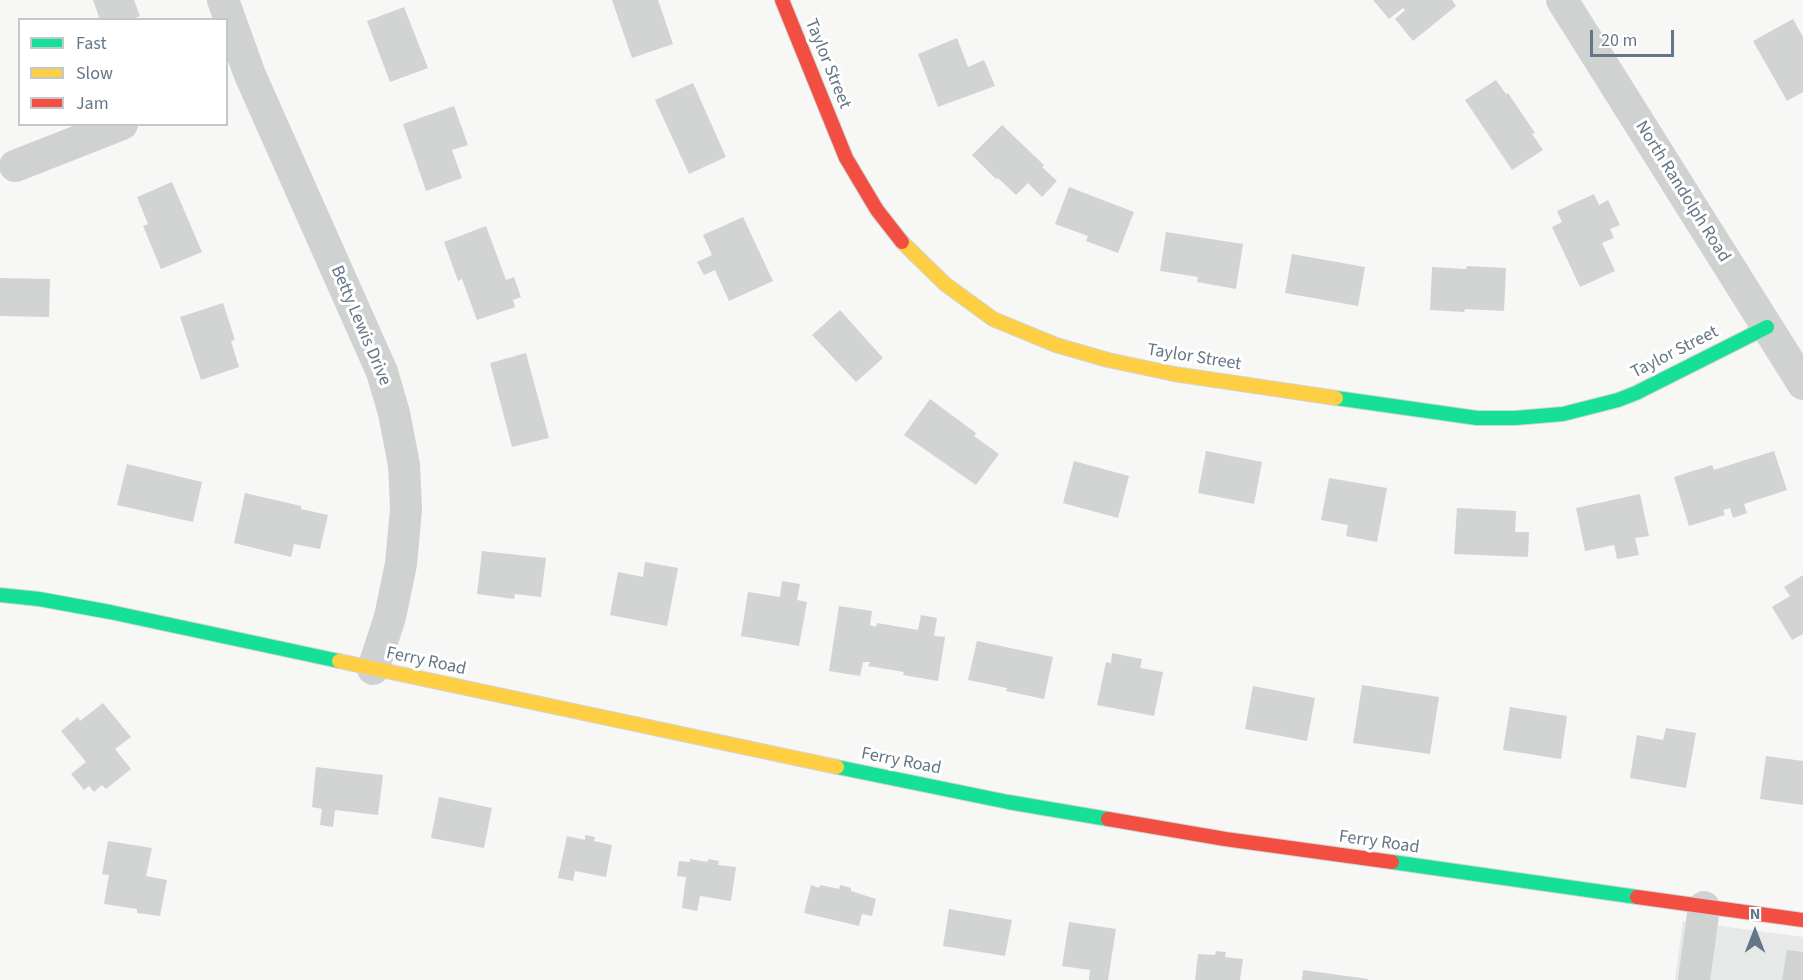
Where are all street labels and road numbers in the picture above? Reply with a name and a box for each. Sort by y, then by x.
street label: Taylor Street [799,16,855,112]
street label: North Randolph Road [1630,117,1734,267]
street label: Betty Lewis Drive [325,263,395,389]
street label: Taylor Street [1628,322,1722,384]
street label: Taylor Street [1145,340,1243,376]
street label: Ferry Road [384,643,468,681]
street label: Ferry Road [859,744,943,780]
street label: Ferry Road [1337,827,1421,859]

